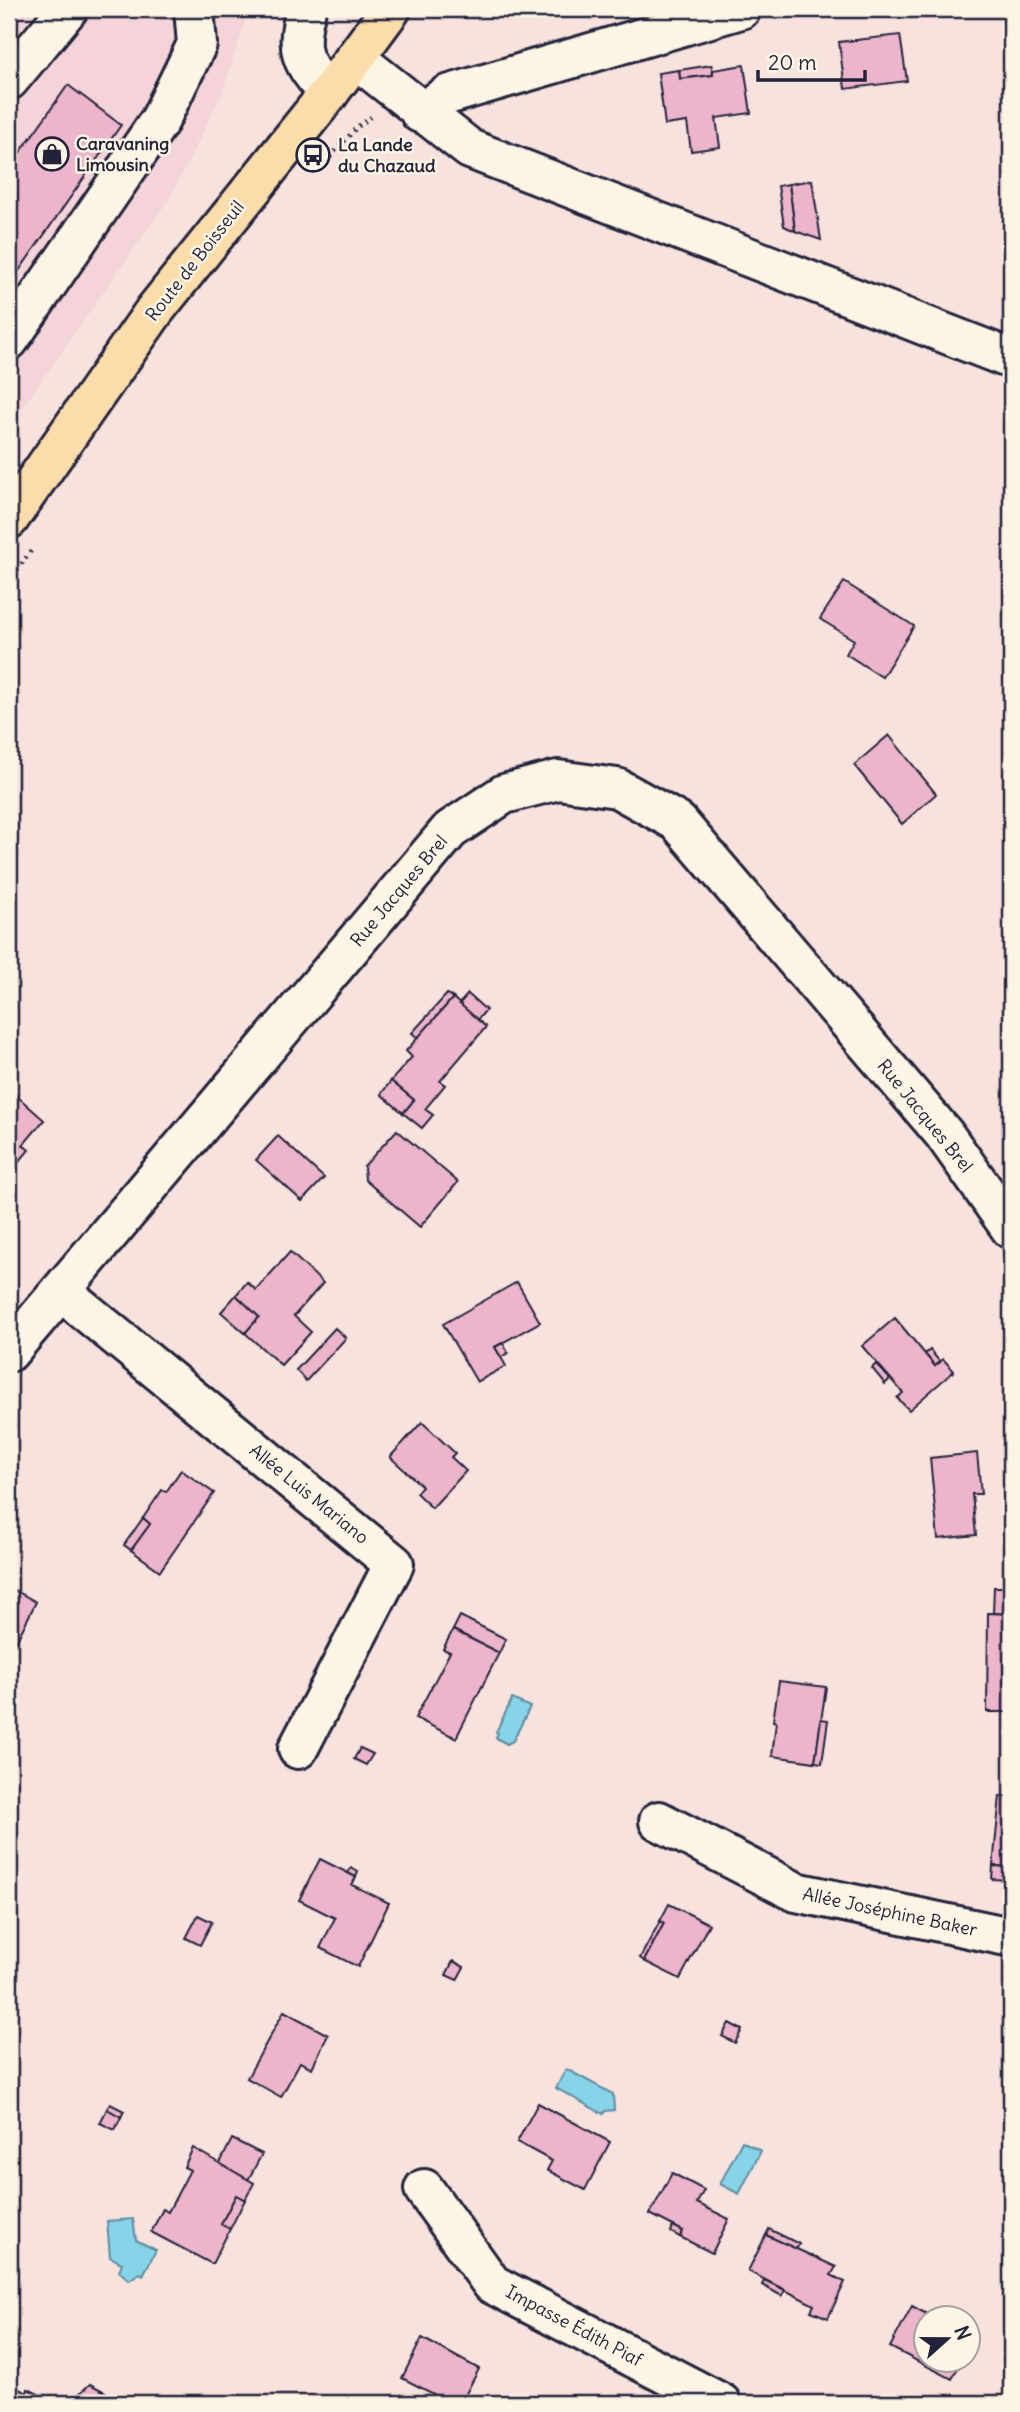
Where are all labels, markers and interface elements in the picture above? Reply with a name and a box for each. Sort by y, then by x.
scale bar [758,38,864,82]
text: 20 m [768,49,817,76]
place label: Caravaning Limousin [76,132,169,176]
place label: La Lande du Chazaud [338,133,436,177]
shop icon: Caravaning Limousin [33,135,71,173]
bus stop icon: La Lande du Chazaud [294,136,332,174]
street label: Route de Boisseuil [140,196,249,326]
street label: Rue Jacques Brel [345,830,452,951]
street label: Rue Jacques Brel [873,1054,978,1177]
street label: Allée Luis Mariano [245,1438,374,1549]
street label: Allée Joséphine Baker [801,1882,980,1941]
street label: Impasse Édith Piaf [502,2280,647,2372]
north arrow [912,2304,982,2374]
text: N [949,2322,976,2343]

